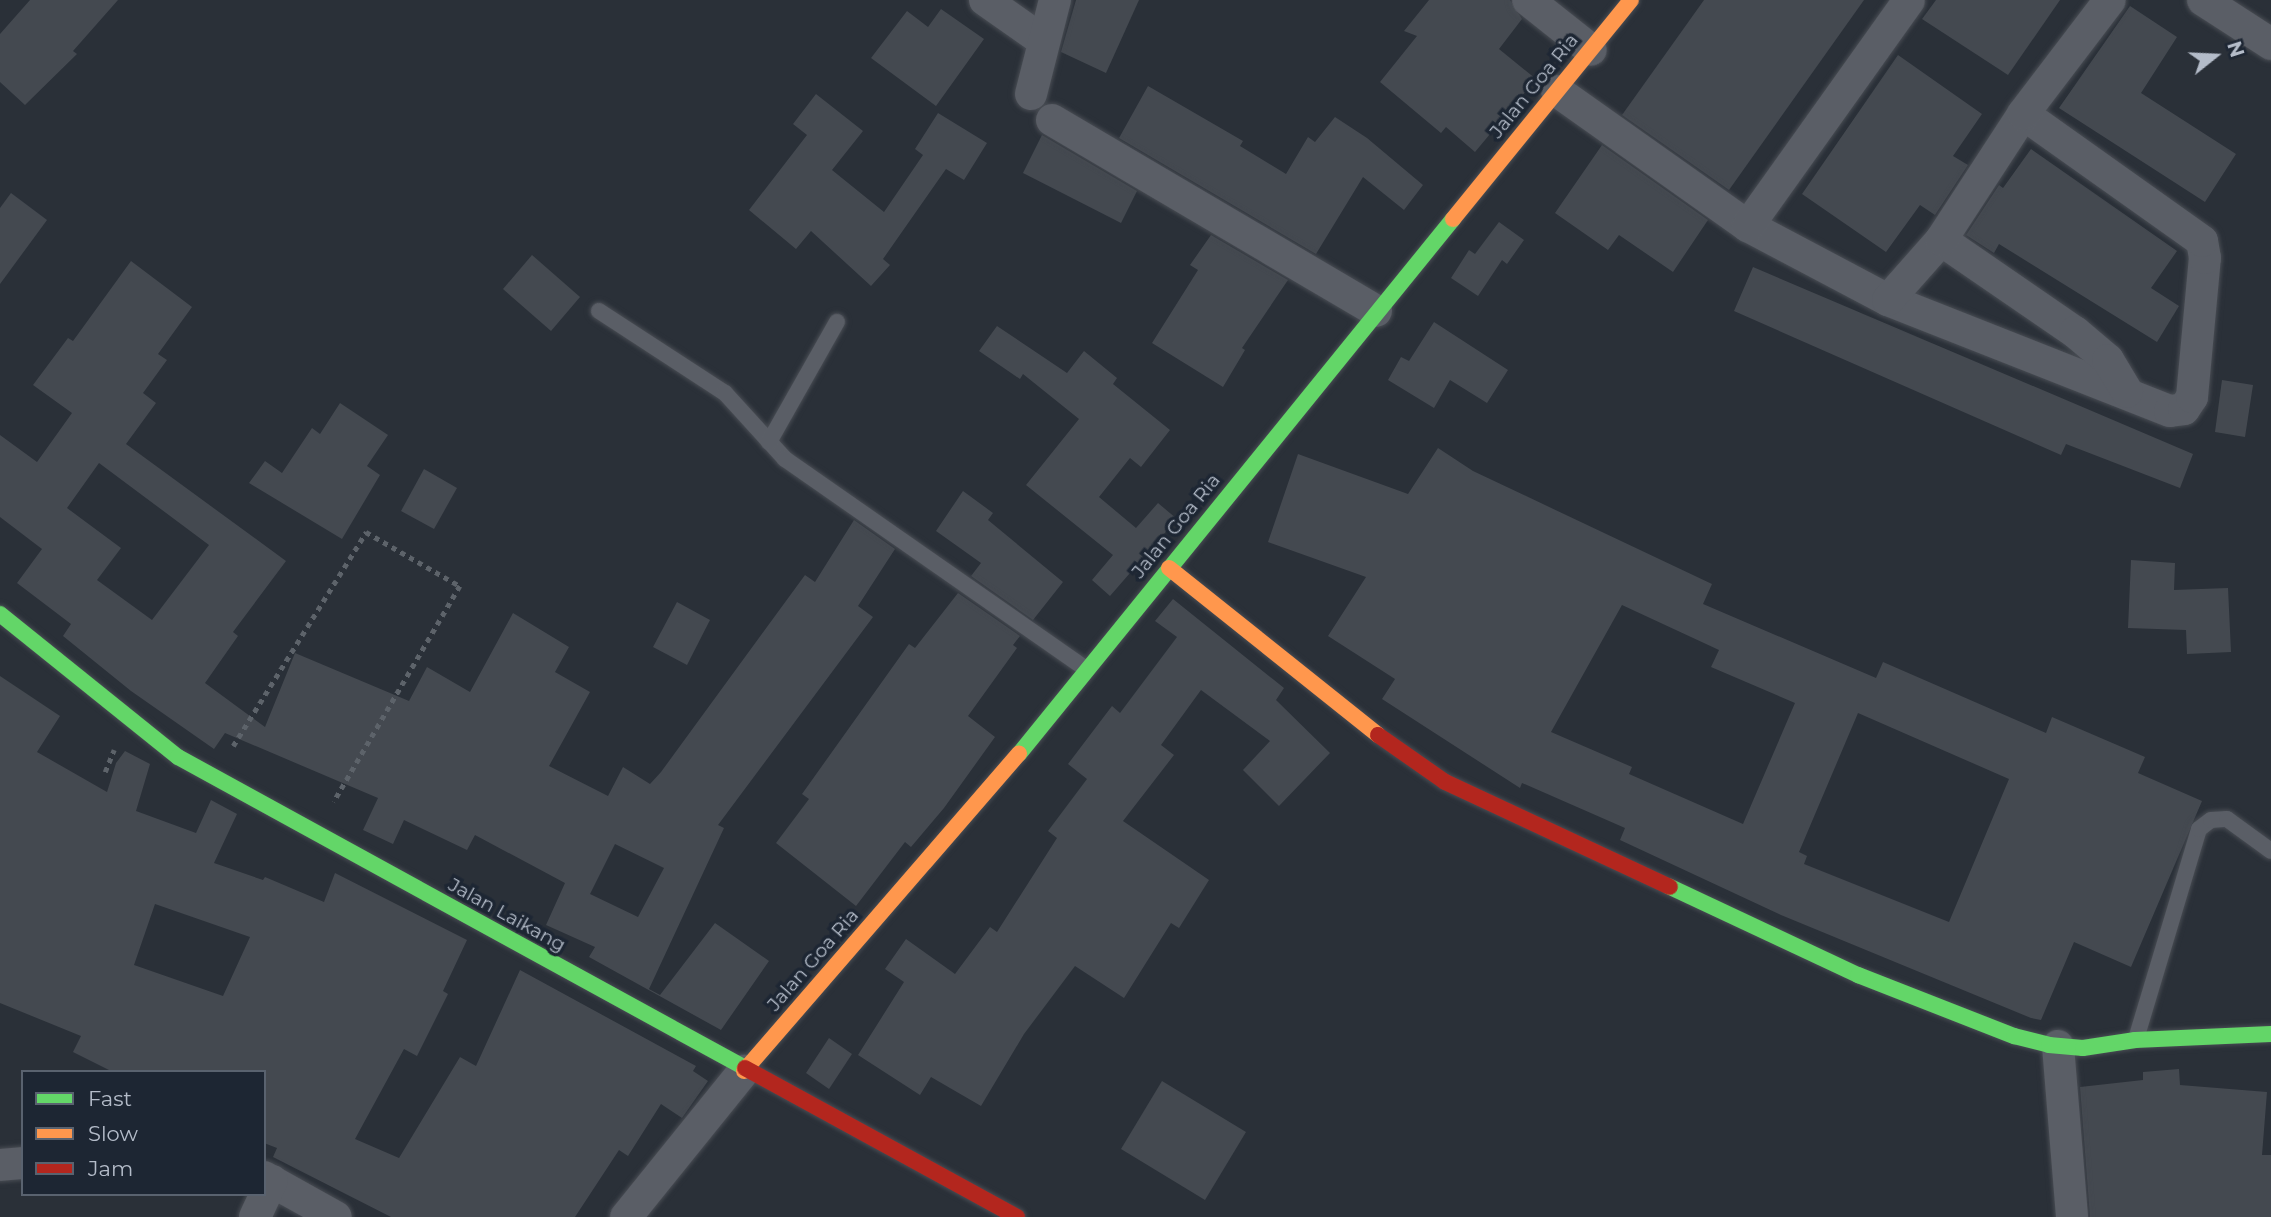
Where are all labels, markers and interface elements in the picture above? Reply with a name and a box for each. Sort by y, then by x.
north arrow [2180,21,2250,91]
street label: Jalan Goa Ria [1485,29,1583,143]
text: N [2222,38,2249,60]
street label: Jalan Goa Ria [1127,469,1225,583]
street label: Jalan Laikang [444,873,570,957]
street label: Jalan Goa Ria [763,904,863,1016]
legend [21,1070,266,1196]
text: Fast [88,1086,132,1111]
text: Slow [88,1121,138,1146]
text: Jam [88,1156,133,1181]

